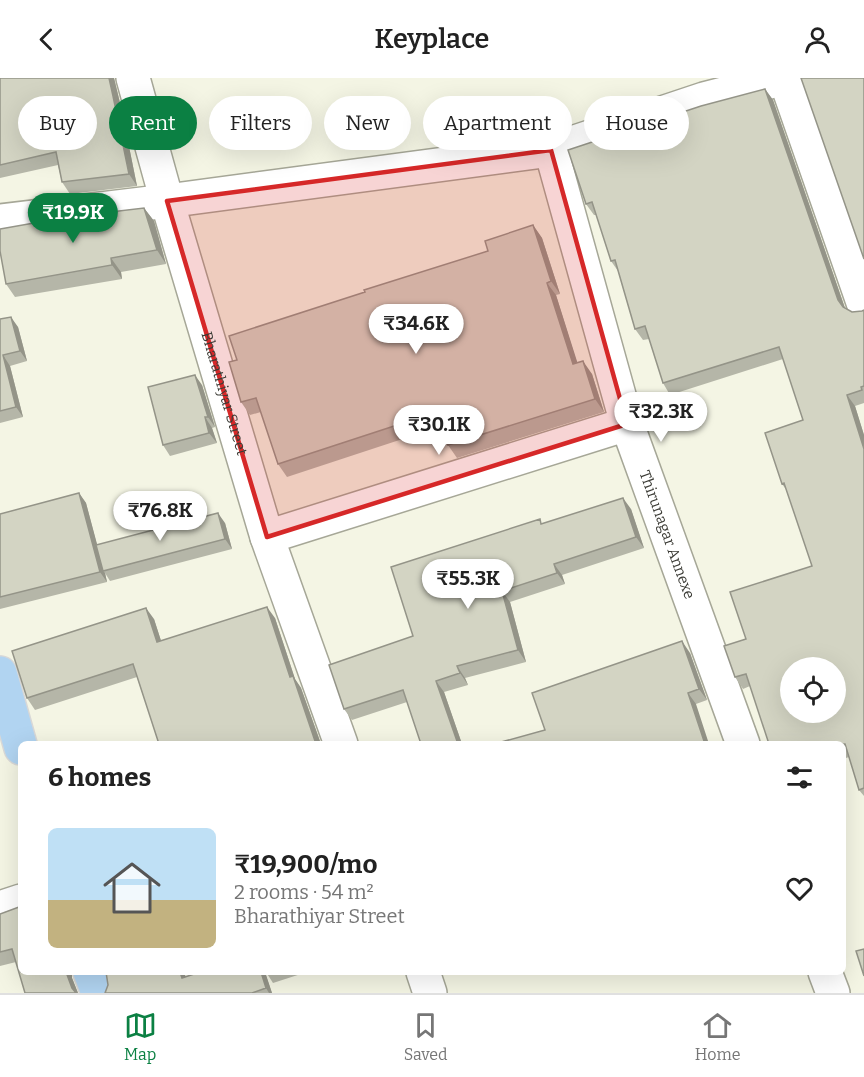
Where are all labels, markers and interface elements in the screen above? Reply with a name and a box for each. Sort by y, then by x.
icon: back [30,23,63,56]
text: Keyplace [375,23,489,55]
icon: person [801,23,834,56]
chip: Buy [18,96,97,150]
chip: Rent [109,96,197,150]
chip: Filters [209,96,312,150]
chip: New [324,96,411,150]
chip: Apartment [423,96,572,150]
chip: House [584,96,689,150]
pin: ₹19.9K [24,193,122,244]
text: ₹19.9K [42,200,104,224]
pin: ₹34.6K [367,304,465,355]
text: ₹34.6K [383,311,449,335]
street label: Bharathiyar Street [197,329,251,458]
pin: ₹32.3K [612,392,710,443]
text: ₹32.3K [628,399,694,423]
pin: ₹30.1K [390,405,488,456]
text: ₹30.1K [407,412,471,436]
street label: Thirunagar Annexe [636,468,699,601]
pin: ₹76.8K [111,491,209,542]
text: ₹76.8K [127,498,193,522]
pin: ₹55.3K [419,559,517,610]
text: ₹55.3K [436,566,500,590]
map controls [780,657,846,723]
button: locate [780,657,846,723]
icon: filters [783,761,816,794]
text: 6 homes [48,762,151,793]
text: ₹19,900/mo [234,849,377,880]
icon: home [96,852,168,924]
icon: heart [783,872,816,905]
text: 2 rooms · 54 m² [234,880,374,904]
text: Bharathiyar Street [234,904,405,928]
tab: Map [124,1009,157,1064]
tab: Saved [404,1009,448,1064]
tab: Home [695,1009,740,1064]

